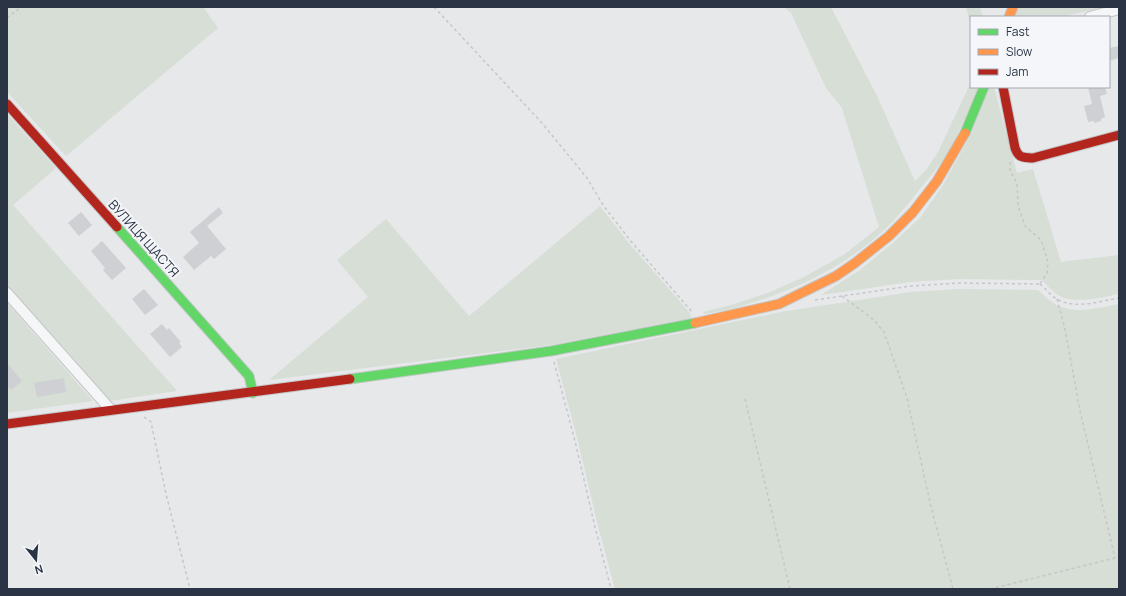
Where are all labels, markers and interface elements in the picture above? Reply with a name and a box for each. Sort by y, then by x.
legend [970,16,1110,88]
text: Fast [1006,23,1030,40]
text: Slow [1006,43,1032,60]
text: Jam [1006,63,1028,80]
street label: ВУЛИЦЯ ЩАСТЯ [104,196,184,280]
north arrow [16,540,56,580]
text: N [33,562,45,578]

